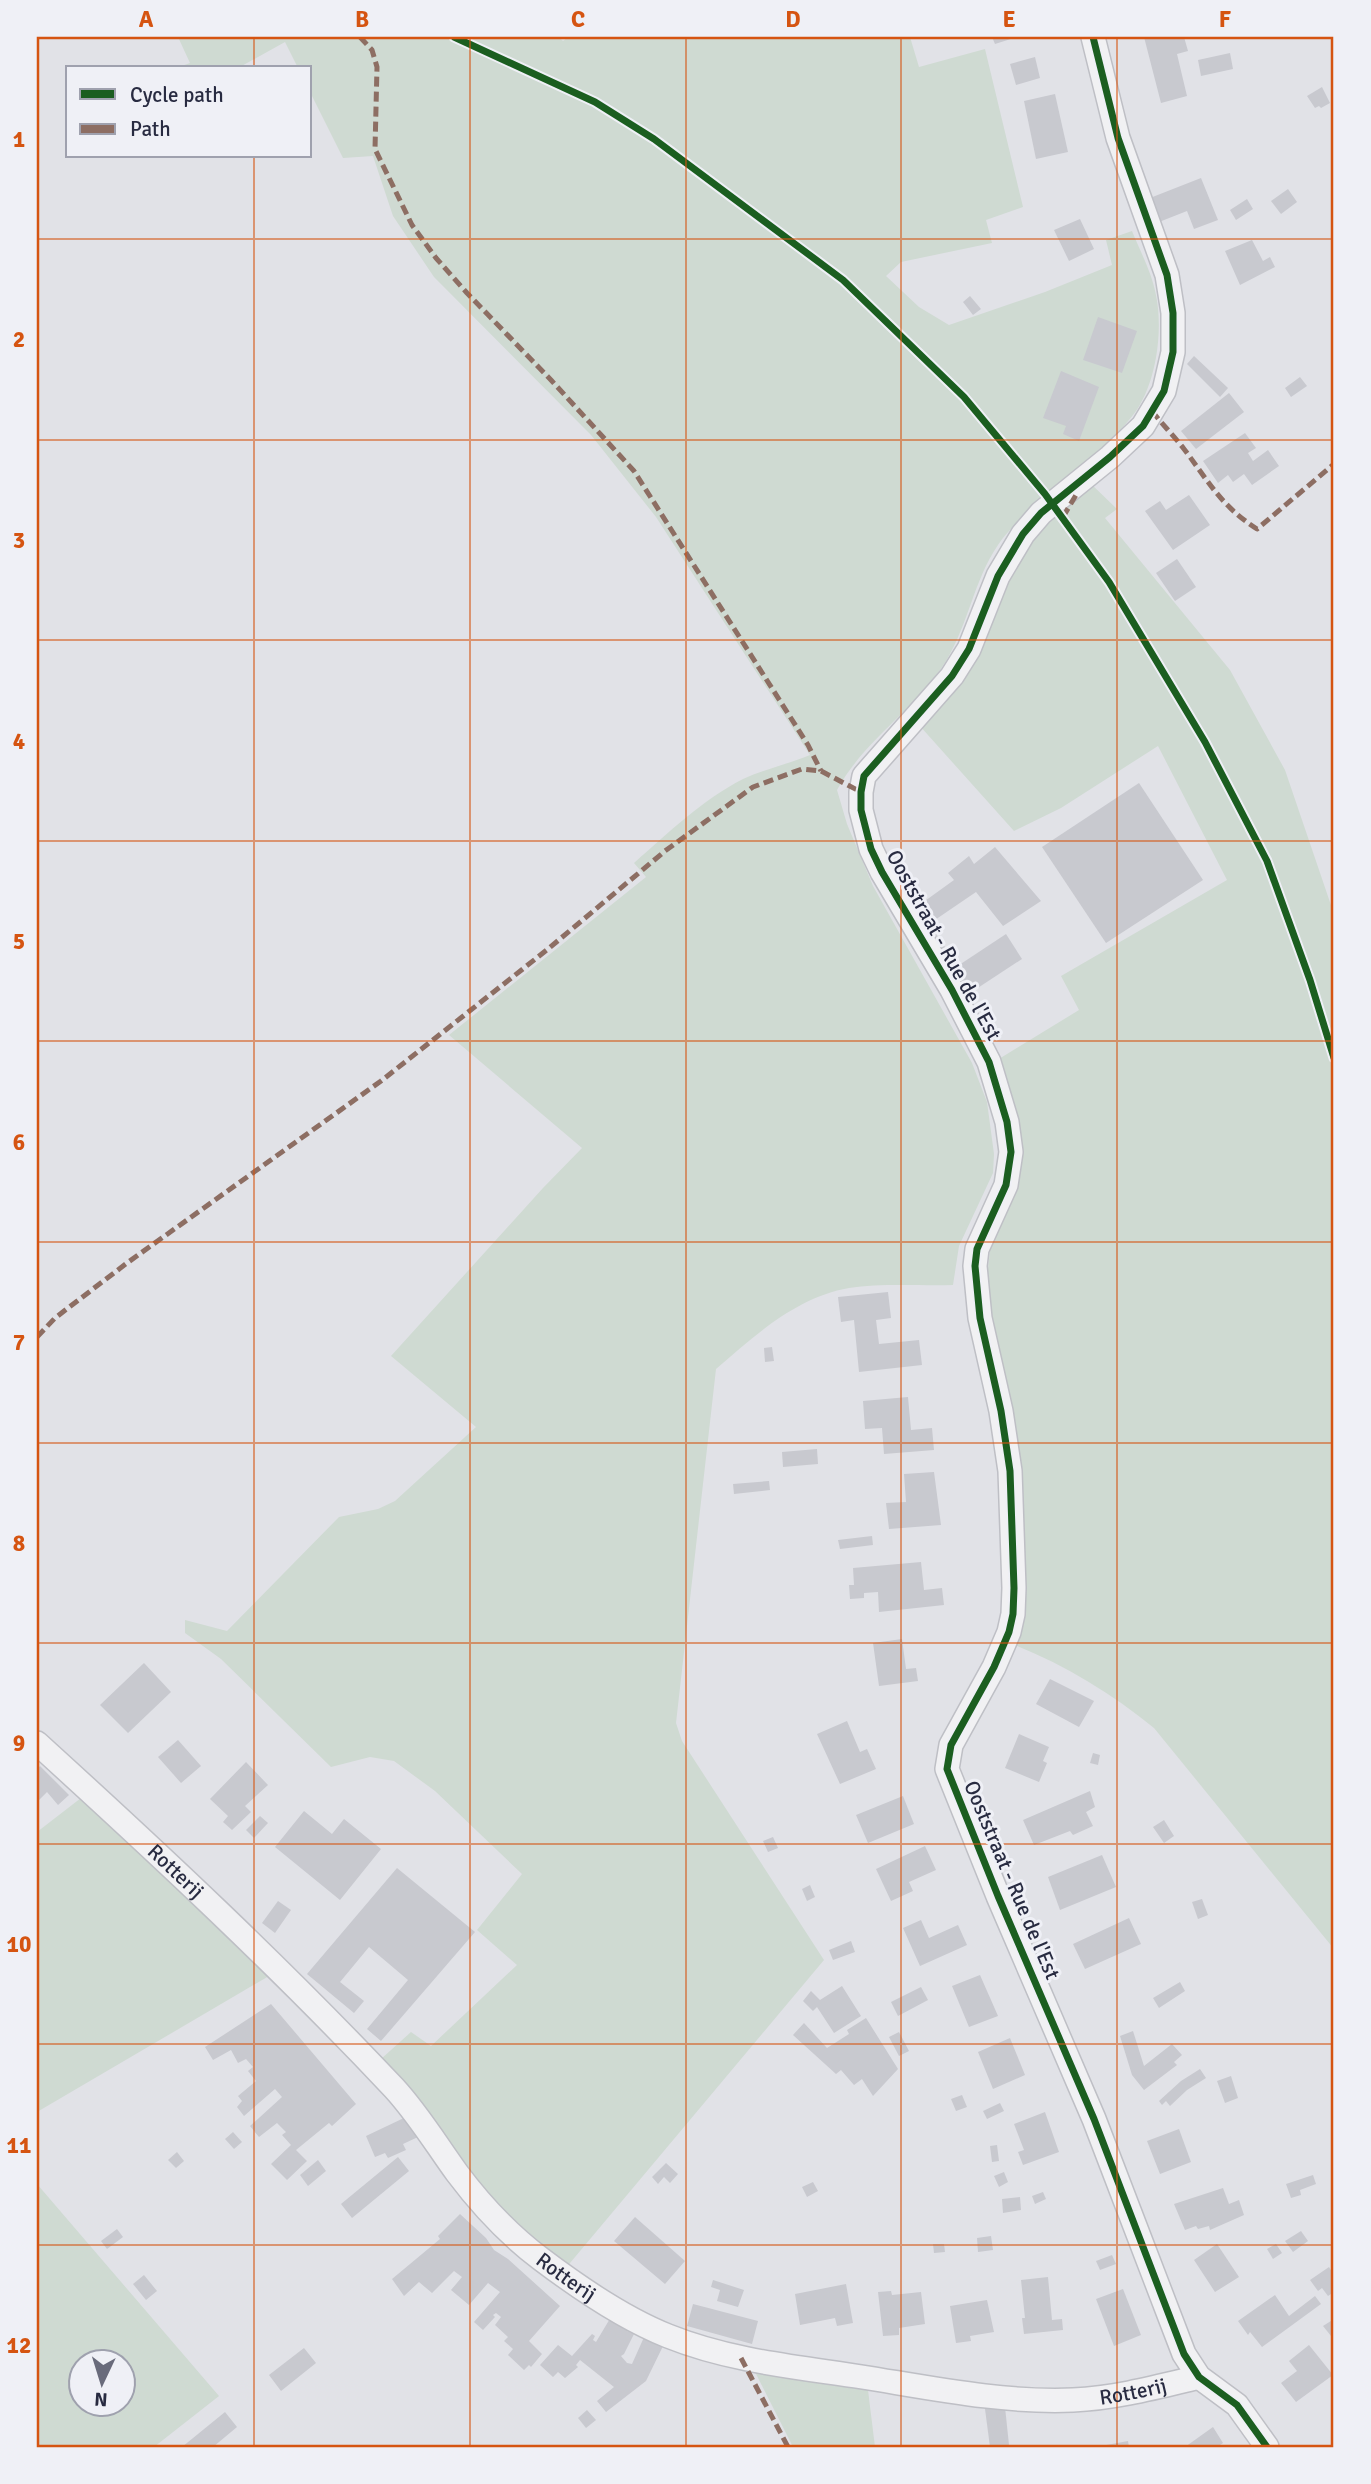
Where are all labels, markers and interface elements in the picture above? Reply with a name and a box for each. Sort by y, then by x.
text: A [139,5,154,34]
text: B [355,5,369,34]
text: C [571,5,585,34]
text: D [785,5,801,34]
text: E [1002,5,1016,34]
text: F [1219,5,1231,34]
legend [66,66,312,158]
text: Cycle path [130,82,224,108]
text: Path [130,116,171,142]
text: 1 [13,125,25,154]
text: 2 [13,325,25,354]
text: 3 [13,526,25,555]
text: 4 [13,727,25,756]
street label: Ooststraat - Rue de l'Est [881,845,1007,1045]
text: 5 [13,927,25,956]
text: 6 [13,1128,25,1157]
text: 7 [13,1328,25,1357]
text: 8 [13,1529,25,1558]
text: 9 [13,1729,25,1758]
street label: Ooststraat - Rue de l'Est [958,1777,1066,1983]
street label: Rotterij [142,1839,209,1904]
text: 10 [7,1930,31,1959]
text: 11 [7,2131,31,2160]
street label: Rotterij [531,2247,601,2307]
text: 12 [7,2331,31,2360]
north arrow [66,2348,136,2418]
street label: Rotterij [1098,2372,1169,2411]
text: N [93,2387,108,2411]

